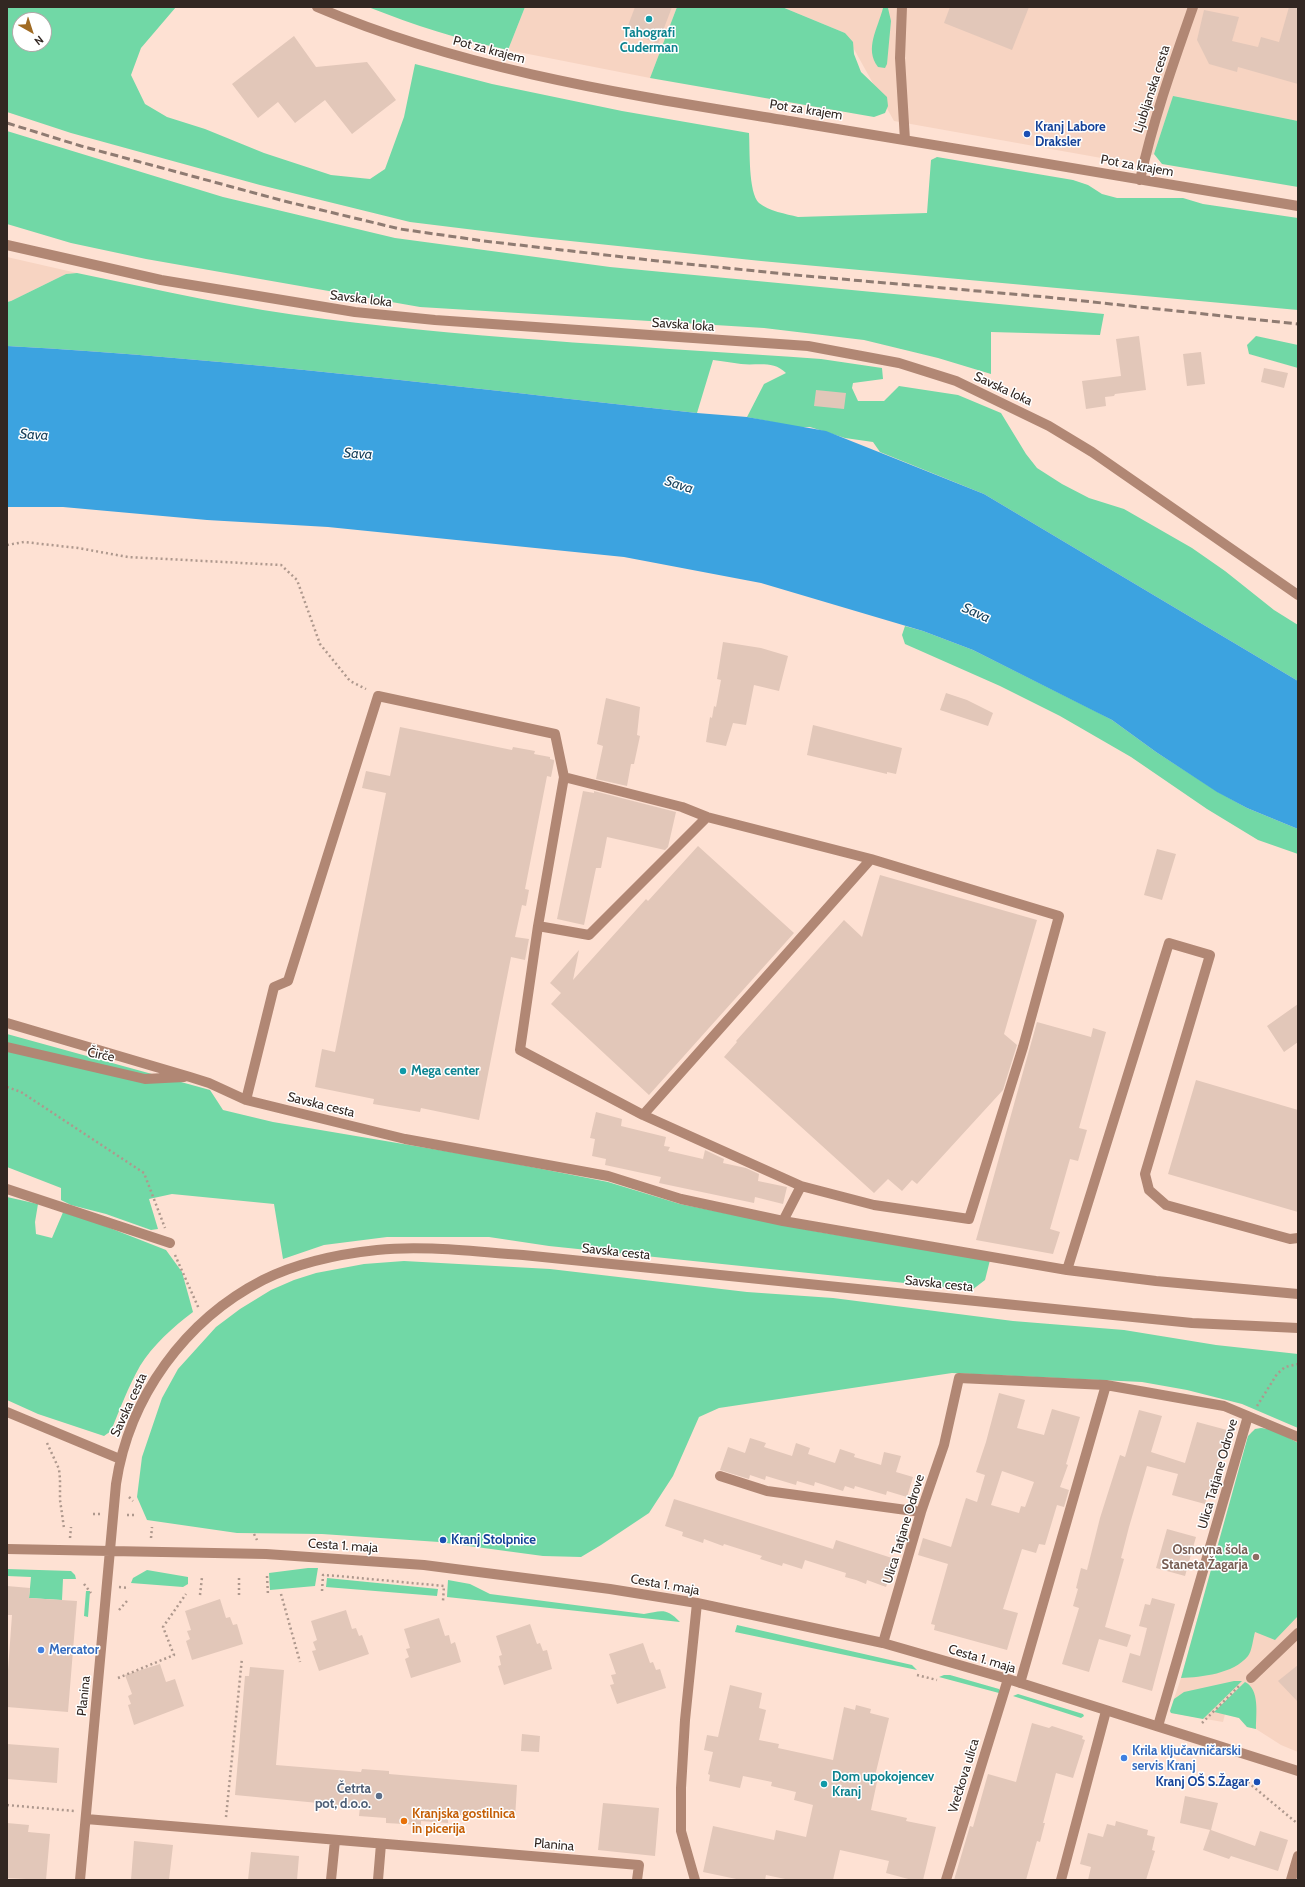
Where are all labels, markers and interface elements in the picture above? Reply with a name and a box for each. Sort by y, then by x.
north arrow [12,12,52,52]
marker: Tahografi Cuderman [644,14,654,24]
place label: Tahografi Cuderman [620,25,678,56]
text: N [31,33,46,48]
street label: Pot za krajem [451,33,527,67]
street label: Ljubljanska cesta [1130,43,1174,135]
street label: Pot za krajem [768,97,844,123]
place label: Kranj Labore Draksler [1035,119,1106,150]
marker: Kranj Labore Draksler [1022,129,1032,139]
street label: Pot za krajem [1099,152,1175,180]
street label: Savska loka [329,287,393,311]
street label: Savska loka [651,315,715,335]
street label: Savska loka [971,369,1035,409]
water label: Sava [19,426,49,444]
water label: Sava [343,445,373,463]
water label: Sava [663,473,695,497]
water label: Sava [960,600,992,626]
street label: Čirče [86,1045,116,1065]
place label: Mega center [411,1063,479,1079]
marker: Mega center [398,1066,408,1076]
street label: Savska cesta [286,1089,356,1121]
street label: Savska cesta [581,1241,651,1263]
street label: Savska cesta [904,1273,974,1295]
street label: Savska cesta [107,1371,151,1439]
street label: Ulica Tatjane Odrove [1195,1417,1241,1531]
street label: Ulica Tatjane Odrove [880,1472,928,1586]
place label: Kranj Stolpnice [451,1532,536,1548]
marker: Kranj Stolpnice [438,1535,448,1545]
street label: Cesta 1. maja [308,1536,378,1556]
place label: Osnovna šola Staneta Žagarja [1162,1542,1248,1573]
marker: Osnovna šola Staneta Žagarja [1251,1552,1261,1562]
street label: Cesta 1. maja [629,1571,701,1599]
street label: Cesta 1. maja [946,1641,1018,1677]
place label: Mercator [49,1642,99,1658]
marker: Mercator [36,1645,46,1655]
street label: Planina [74,1675,94,1717]
street label: Vrečkova ulica [945,1737,983,1815]
place label: Krila ključavničarski servis Kranj [1132,1743,1241,1774]
marker: Krila ključavničarski servis Kranj [1119,1753,1129,1763]
place label: Dom upokojencev Kranj [832,1769,934,1800]
place label: Kranj OŠ S.Žagar [1155,1774,1249,1790]
marker: Kranj OŠ S.Žagar [1252,1777,1262,1787]
marker: Dom upokojencev Kranj [819,1779,829,1789]
place label: Četrta pot, d.o.o. [315,1781,371,1812]
marker: Četrta pot, d.o.o. [374,1791,384,1801]
place label: Kranjska gostilnica in picerija [412,1806,515,1837]
marker: Kranjska gostilnica in picerija [399,1816,409,1826]
street label: Planina [533,1835,575,1855]

